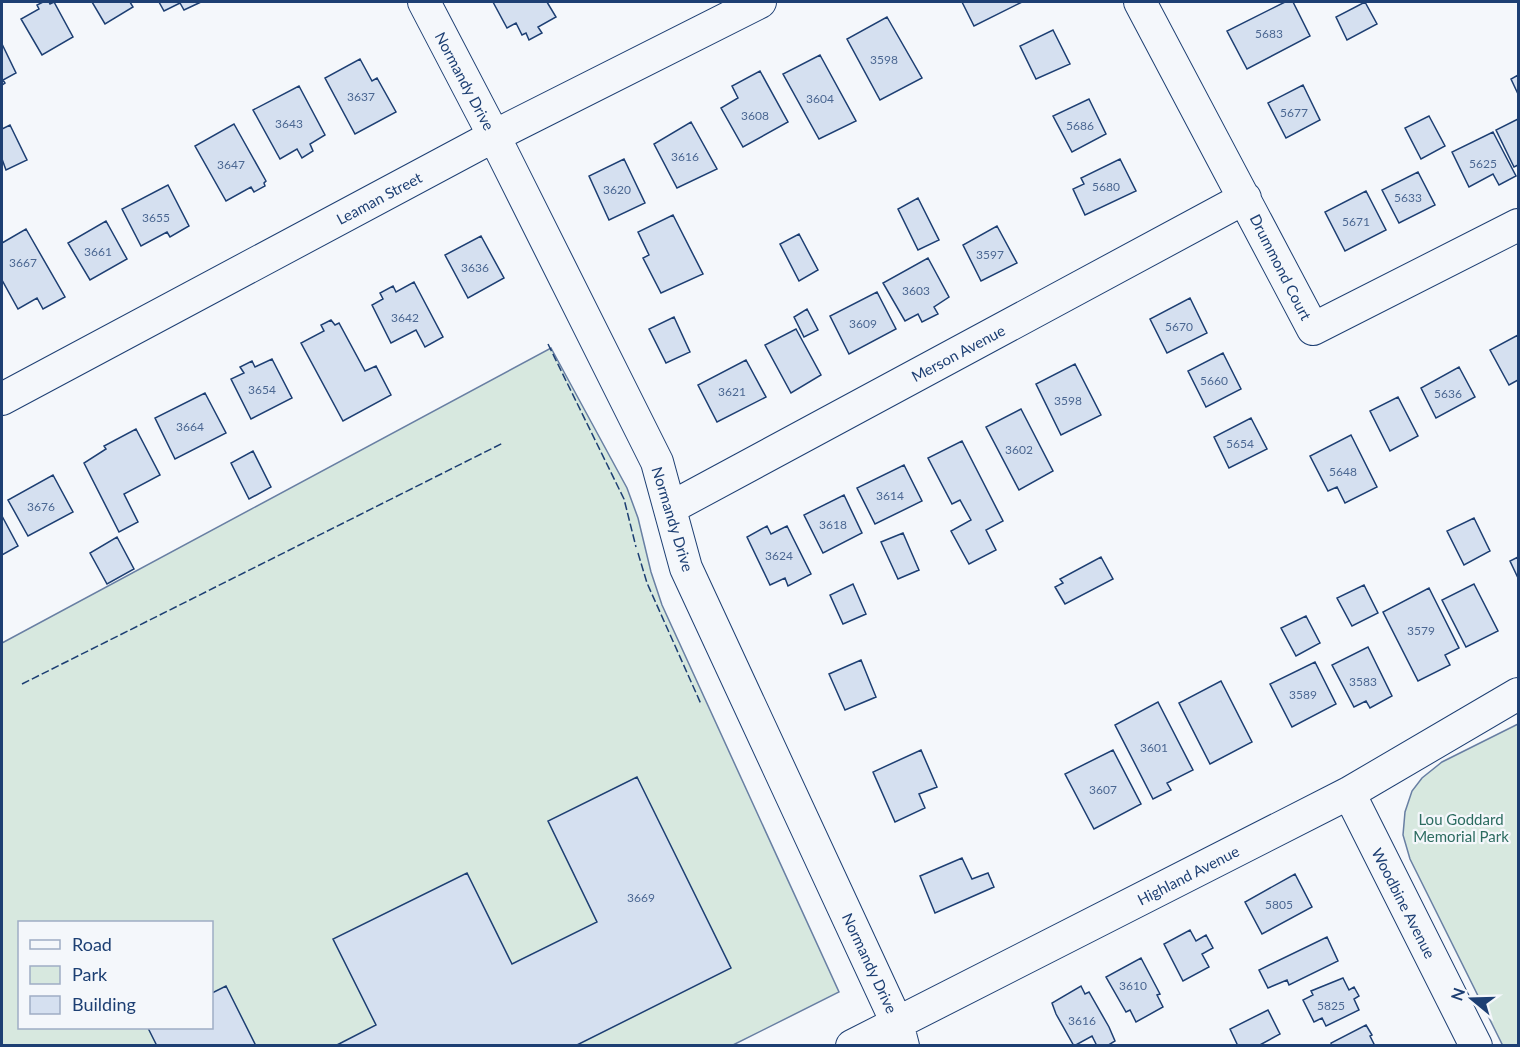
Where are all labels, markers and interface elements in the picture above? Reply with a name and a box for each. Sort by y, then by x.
house number: 5683 [1255,26,1283,41]
street label: Normandy Drive [432,29,499,133]
house number: 3598 [870,52,898,67]
house number: 3637 [347,89,375,104]
house number: 3604 [806,91,834,106]
house number: 5677 [1280,105,1308,120]
house number: 3608 [741,108,769,123]
house number: 3643 [275,116,303,131]
house number: 5686 [1066,118,1094,133]
house number: 3616 [671,149,699,164]
house number: 5625 [1469,156,1497,171]
house number: 3647 [217,157,245,172]
street label: Leaman Street [333,168,425,228]
house number: 5680 [1092,179,1120,194]
house number: 3620 [603,182,631,197]
house number: 5633 [1394,190,1422,205]
house number: 3655 [142,210,170,225]
street label: Drummond Court [1247,211,1316,324]
house number: 5671 [1342,214,1370,229]
house number: 3661 [84,244,112,259]
house number: 3597 [976,247,1004,262]
house number: 3667 [9,255,37,270]
house number: 3636 [461,260,489,275]
house number: 3603 [902,283,930,298]
house number: 3642 [391,310,419,325]
house number: 3609 [849,316,877,331]
house number: 5670 [1165,319,1193,334]
street label: Merson Avenue [908,321,1008,385]
house number: 5660 [1200,373,1228,388]
house number: 3654 [248,382,276,397]
house number: 3621 [718,384,746,399]
house number: 5636 [1434,386,1462,401]
house number: 3598 [1054,393,1082,408]
house number: 3664 [176,419,204,434]
house number: 5654 [1226,436,1254,451]
house number: 3602 [1005,442,1033,457]
street label: Normandy Drive [649,464,698,574]
house number: 5648 [1329,464,1357,479]
house number: 3614 [876,488,904,503]
house number: 3676 [27,499,55,514]
house number: 3618 [819,517,847,532]
house number: 3624 [765,548,793,563]
house number: 3579 [1407,623,1435,638]
house number: 3583 [1349,674,1377,689]
house number: 3589 [1289,687,1317,702]
house number: 3601 [1140,740,1168,755]
house number: 3607 [1089,782,1117,797]
park label: Lou Goddard Memorial Park [1413,810,1509,845]
street label: Highland Avenue [1134,842,1242,908]
street label: Woodbine Avenue [1368,845,1440,961]
house number: 3669 [627,890,655,905]
house number: 5805 [1265,897,1293,912]
street label: Normandy Drive [839,910,901,1016]
legend [18,921,213,1029]
text: Road [72,933,112,955]
text: Park [72,963,108,985]
north arrow [1442,969,1502,1029]
house number: 3610 [1119,978,1147,993]
text: N [1446,985,1468,1003]
text: Building [72,993,136,1015]
house number: 5825 [1317,998,1345,1013]
house number: 3616 [1068,1013,1096,1028]

